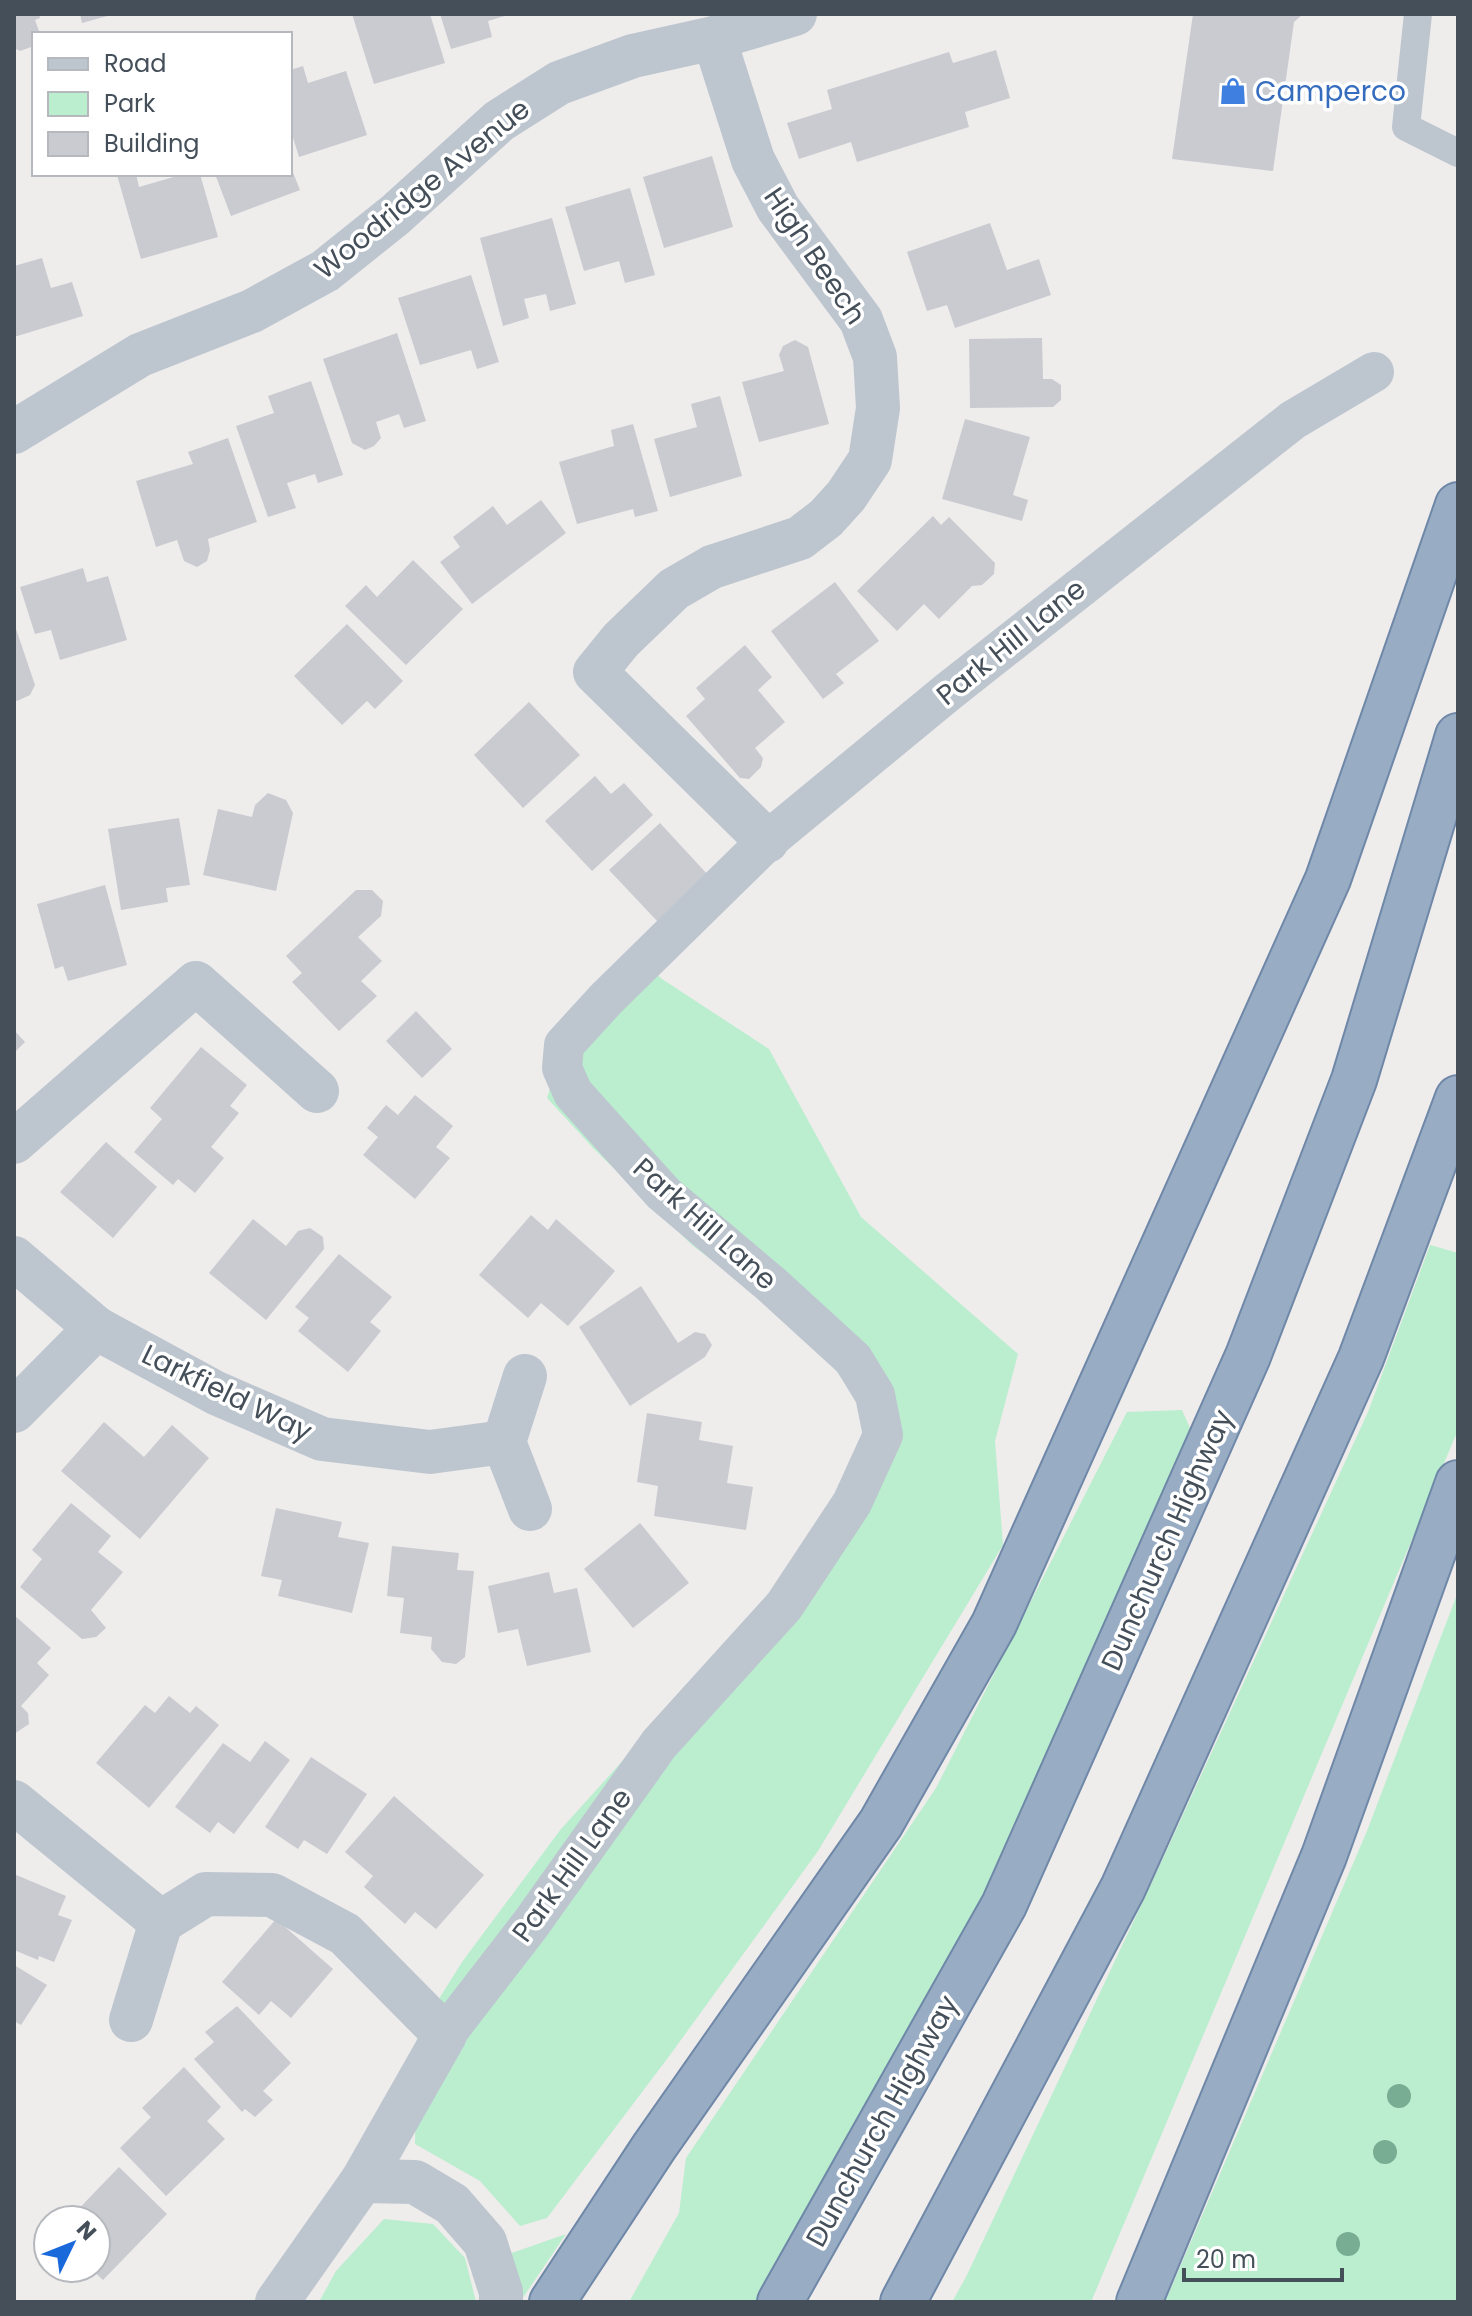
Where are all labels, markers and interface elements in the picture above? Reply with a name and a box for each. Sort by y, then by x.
legend [32,32,292,176]
text: Road [104,47,166,80]
place label: Camperco [1255,72,1406,111]
shop icon: Camperco [1218,76,1248,106]
text: Park [104,87,156,120]
street label: Woodridge Avenue [306,90,538,288]
text: Building [104,127,200,160]
street label: High Beech [755,180,875,332]
street label: Park Hill Lane [928,570,1094,714]
street label: Park Hill Lane [625,1149,785,1299]
street label: Larkfield Way [135,1335,319,1451]
street label: Dunchurch Highway [1092,1403,1242,1677]
street label: Park Hill Lane [503,1780,641,1950]
street label: Dunchurch Highway [797,1988,968,2254]
north arrow [32,2204,112,2284]
text: N [69,2214,103,2247]
scale bar [1184,2232,1342,2282]
text: 20 m [1196,2243,1256,2276]

